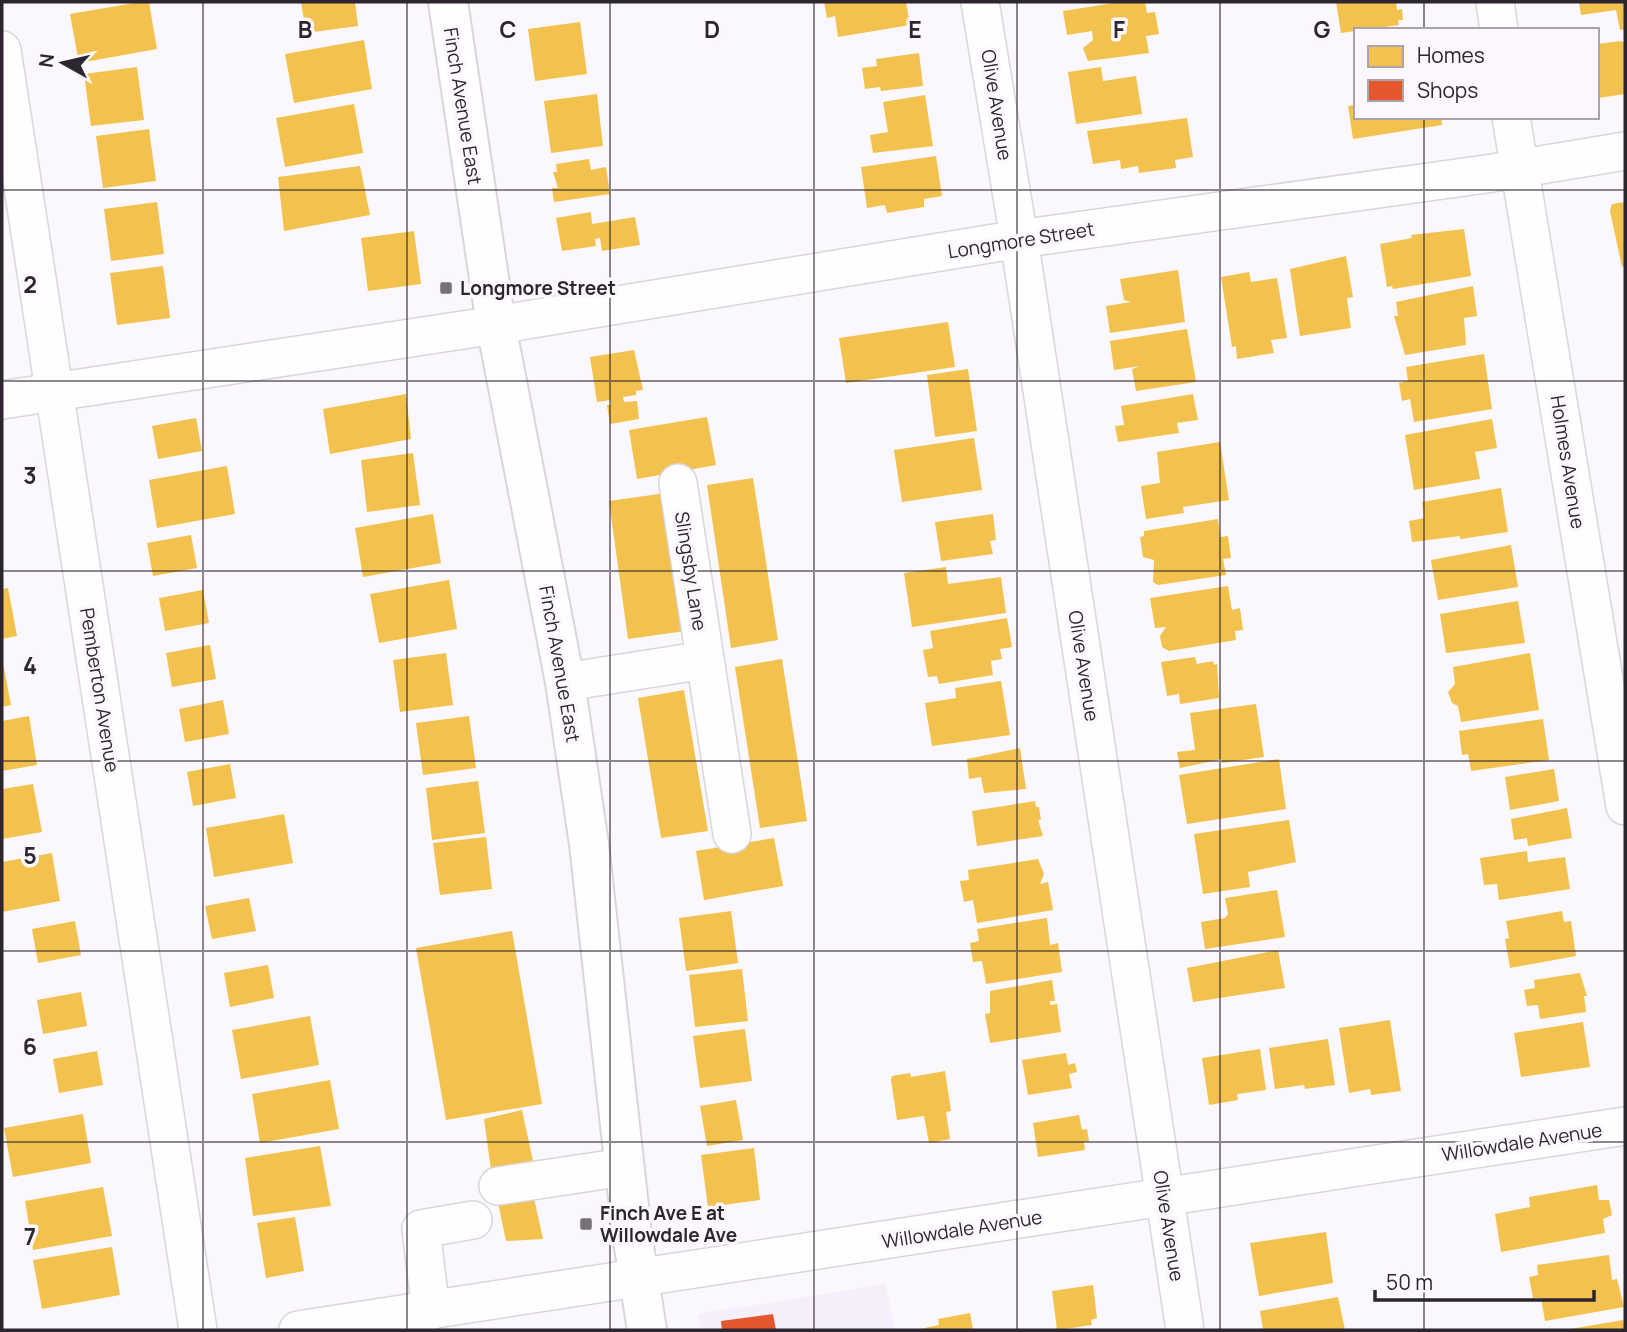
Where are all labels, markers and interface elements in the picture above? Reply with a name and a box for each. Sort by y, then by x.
text: B [298,13,312,45]
text: C [500,13,517,45]
text: D [704,13,720,45]
text: E [908,13,922,45]
text: F [1113,13,1125,45]
text: G [1314,13,1331,45]
street label: Finch Avenue East [438,26,488,186]
north arrow [28,28,98,98]
legend [1354,28,1599,119]
text: Homes [1417,41,1485,69]
street label: Olive Avenue [975,48,1019,162]
text: N [32,52,60,69]
text: Shops [1417,76,1478,104]
street label: Longmore Street [946,216,1096,264]
text: 2 [23,268,37,300]
place label: Longmore Street [460,275,616,301]
marker: Longmore Street [438,280,454,296]
street label: Holmes Avenue [1545,393,1591,531]
text: 3 [23,459,37,491]
street label: Slingsby Lane [669,510,713,632]
street label: Finch Avenue East [533,584,587,744]
street label: Pemberton Avenue [74,606,126,774]
street label: Olive Avenue [1062,609,1106,723]
text: 4 [23,649,37,681]
text: 5 [23,839,37,871]
text: 6 [23,1030,37,1062]
street label: Willowdale Avenue [1440,1116,1604,1168]
street label: Olive Avenue [1147,1169,1191,1283]
place label: Finch Ave E at Willowdale Ave [600,1200,737,1248]
street label: Willowdale Avenue [880,1203,1044,1255]
marker: Finch Ave E at Willowdale Ave [578,1216,594,1232]
text: 7 [24,1220,36,1252]
scale bar [1375,1258,1594,1302]
text: 50 m [1386,1268,1433,1296]

